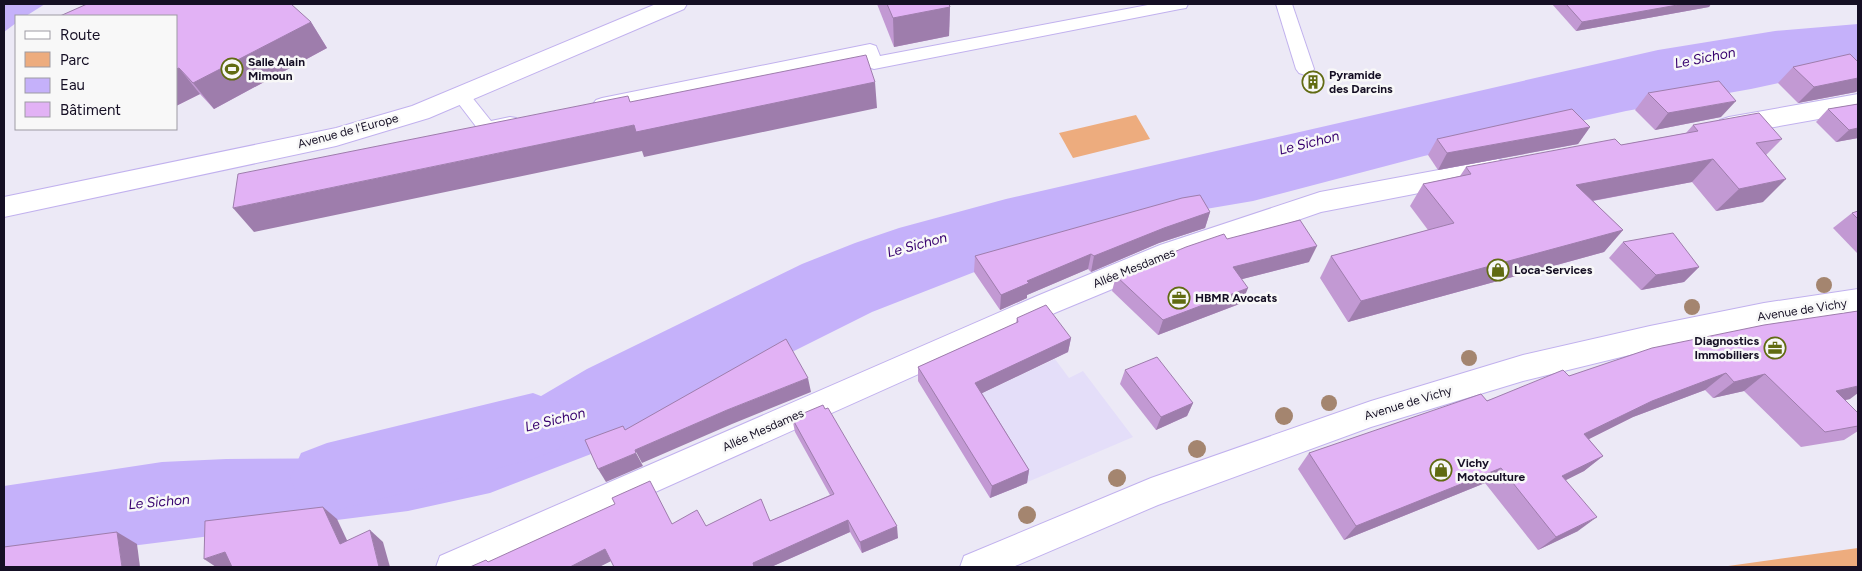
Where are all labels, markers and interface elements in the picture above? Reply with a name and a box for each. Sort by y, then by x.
legend [15,15,178,130]
text: Route [60,26,100,44]
water label: Le Sichon [1673,44,1737,72]
text: Parc [60,51,89,69]
place label: Salle Alain Mimoun [248,55,305,83]
sports icon: Salle Alain Mimoun [220,57,244,81]
place label: Pyramide des Darcins [1329,68,1393,96]
building icon: Pyramide des Darcins [1301,70,1325,94]
text: Eau [60,76,85,94]
text: Bâtiment [60,101,121,119]
street label: Avenue de l'Europe [296,111,400,151]
water label: Le Sichon [1277,127,1341,159]
water label: Le Sichon [885,229,949,261]
street label: Allée Mesdames [1091,245,1177,291]
shop icon: Loca-Services [1486,258,1510,282]
place label: Loca-Services [1514,263,1593,277]
office icon: HBMR Avocats [1167,286,1191,310]
place label: HBMR Avocats [1195,291,1278,305]
street label: Avenue de Vichy [1756,296,1849,324]
place label: Diagnostics Immobiliers [1694,334,1759,362]
office icon: Diagnostics Immobiliers [1763,336,1787,360]
street label: Avenue de Vichy [1363,383,1454,423]
water label: Le Sichon [523,404,587,436]
street label: Allée Mesdames [720,406,806,454]
place label: Vichy Motoculture [1457,456,1525,484]
shop icon: Vichy Motoculture [1429,458,1453,482]
water label: Le Sichon [128,491,191,513]

